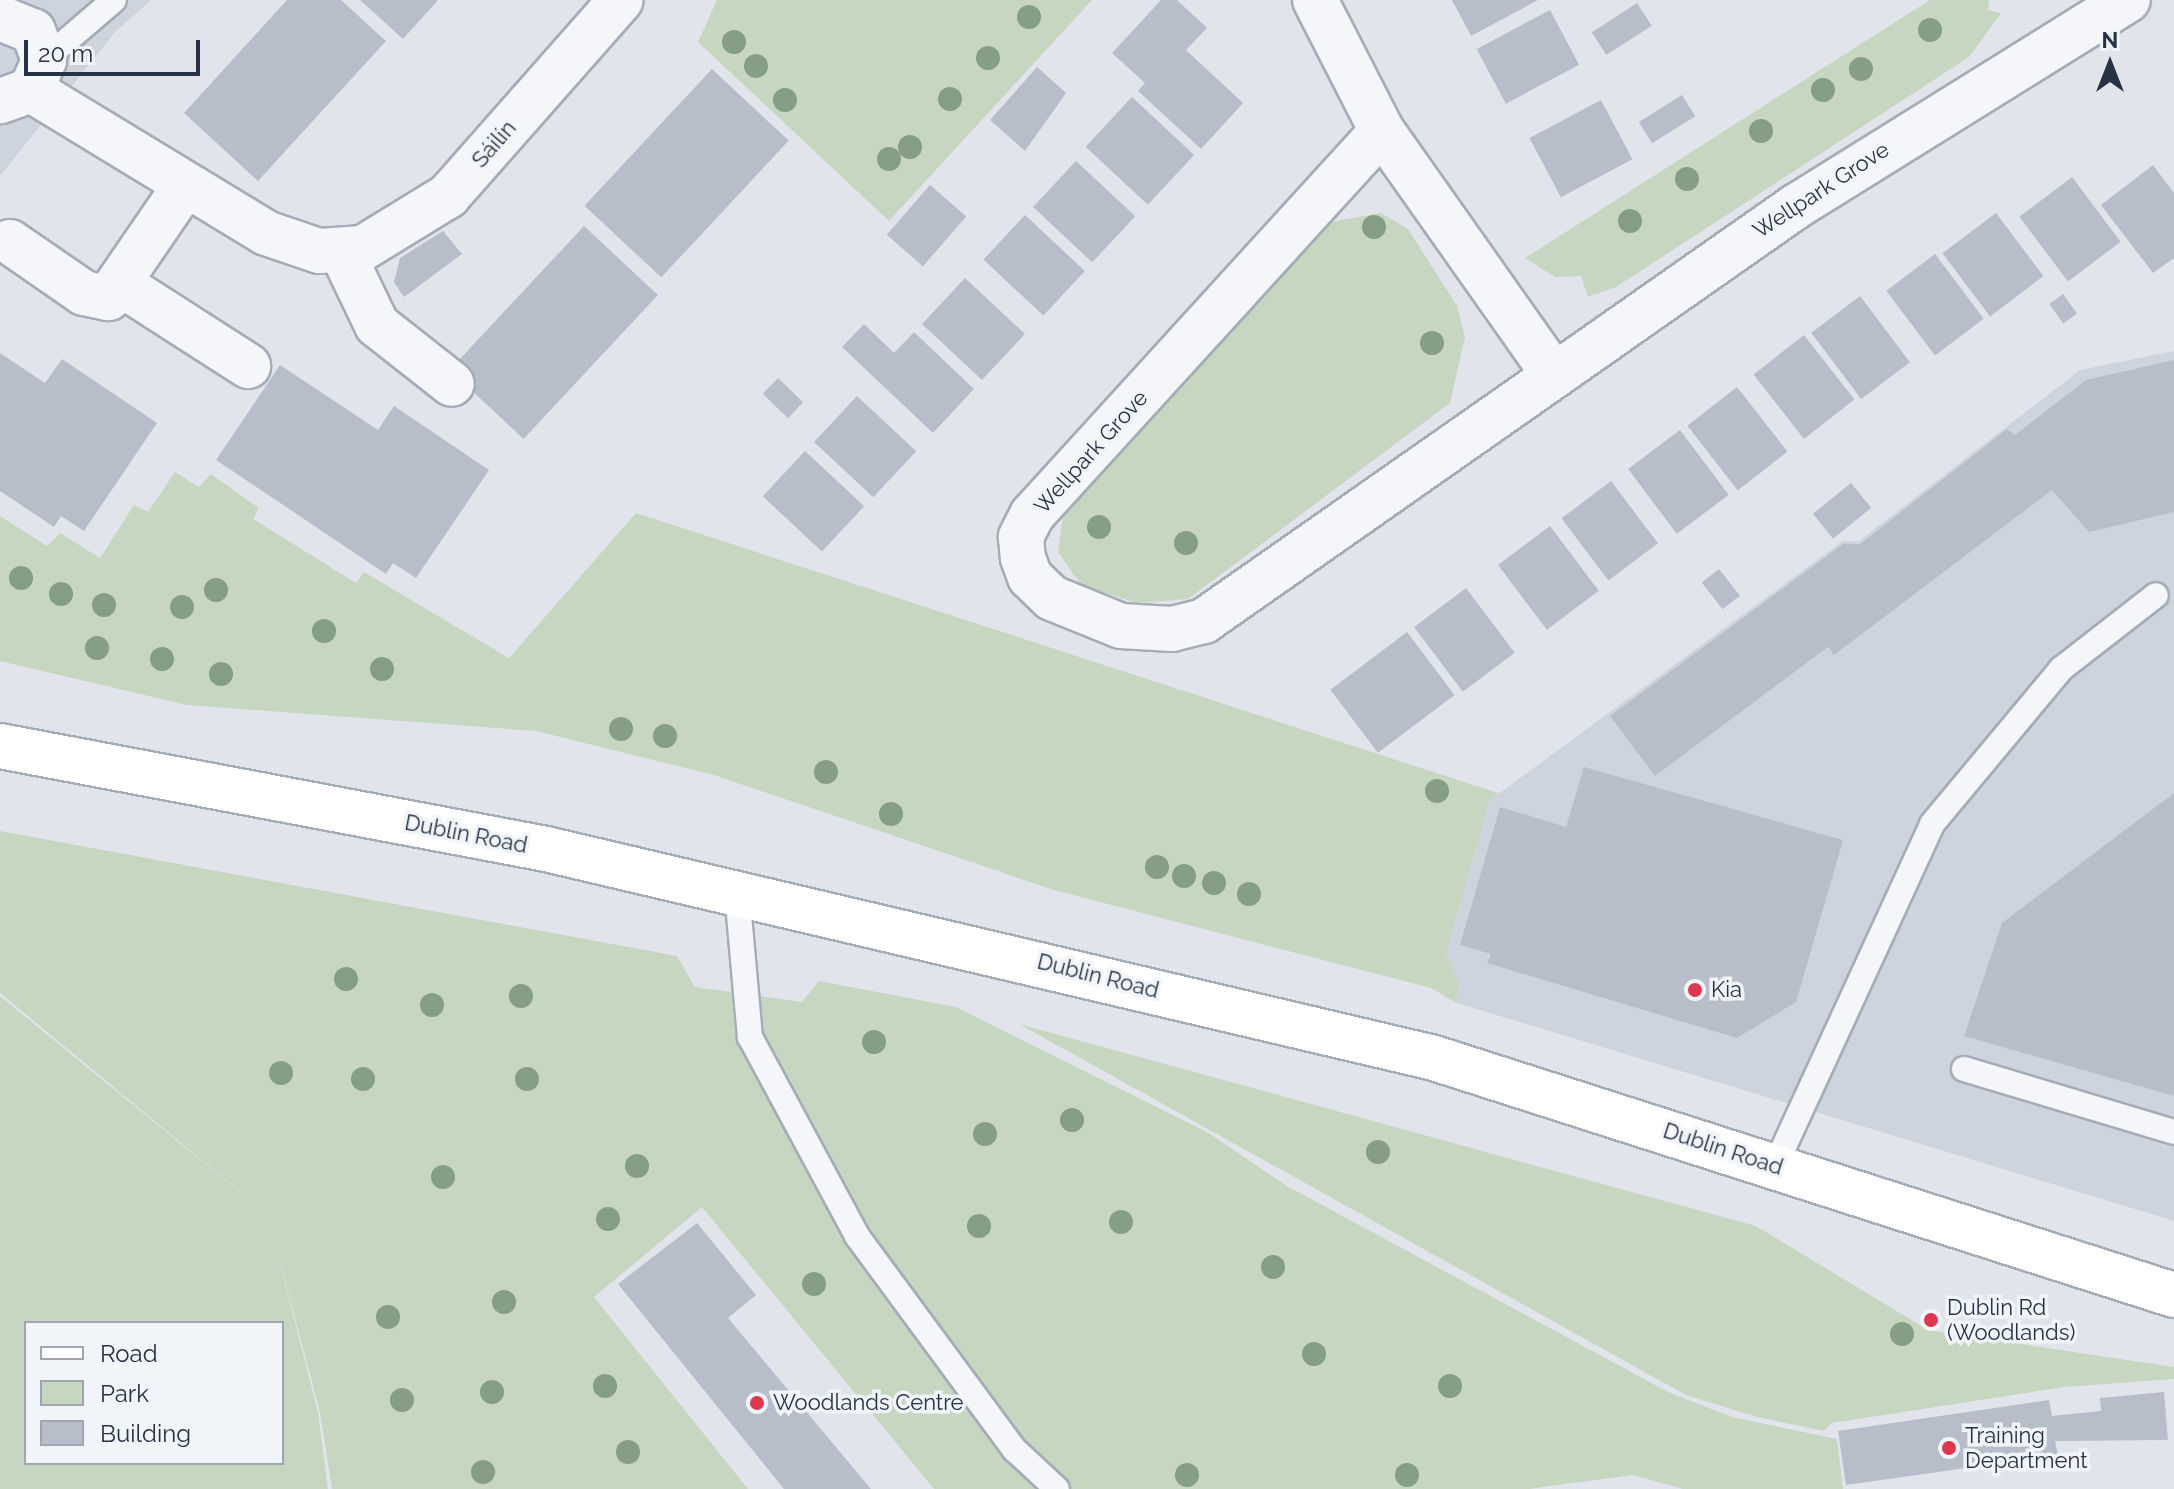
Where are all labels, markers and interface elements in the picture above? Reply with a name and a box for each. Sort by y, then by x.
scale bar [28,24,204,74]
north arrow [2070,24,2150,104]
text: N [2102,27,2118,53]
text: 20 m [38,39,93,68]
street label: Sáilín [466,115,522,173]
street label: Wellpark Grove [1748,136,1894,244]
street label: Wellpark Grove [1029,385,1153,519]
street label: Dublin Road [402,809,530,859]
street label: Dublin Road [1034,948,1162,1004]
place label: Kia [1711,977,1742,1003]
marker: Kia [1686,981,1704,999]
street label: Dublin Road [1660,1117,1786,1181]
place label: Dublin Rd (Woodlands) [1947,1294,2075,1346]
marker: Dublin Rd (Woodlands) [1922,1311,1940,1329]
legend [24,1321,284,1465]
text: Road [100,1339,158,1368]
text: Park [100,1379,149,1408]
place label: Woodlands Centre [773,1390,963,1416]
marker: Woodlands Centre [748,1394,766,1412]
text: Building [100,1419,191,1448]
place label: Training Department [1965,1422,2088,1474]
marker: Training Department [1940,1439,1958,1457]

